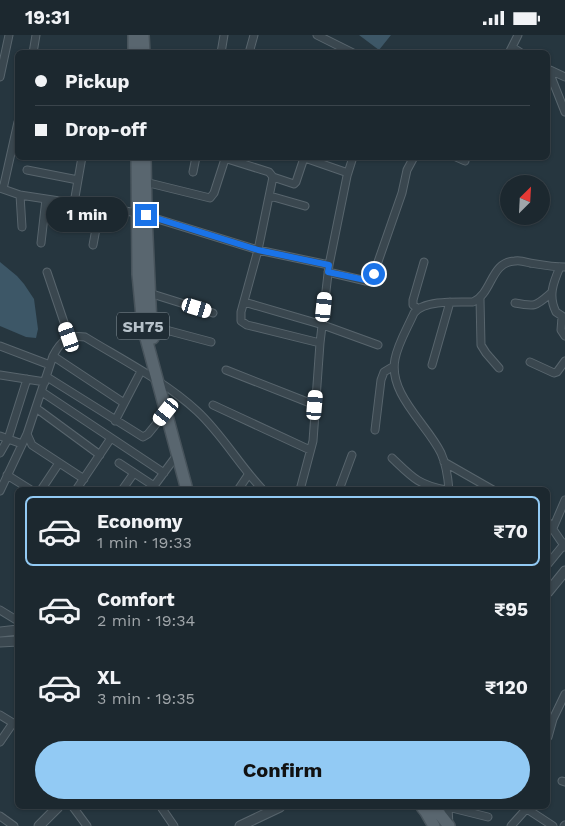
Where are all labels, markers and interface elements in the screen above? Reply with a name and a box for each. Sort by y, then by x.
text: 19:31 [25,6,70,29]
text: Pickup [65,70,129,93]
text: Drop-off [65,118,147,141]
north arrow [500,175,550,225]
map controls [500,175,550,225]
callout: 1 min [46,197,128,233]
route end [135,204,157,226]
text: 1 min [66,205,108,224]
route start [363,263,385,285]
car [314,291,333,323]
car [180,296,213,320]
road number: SH75 [117,313,169,339]
car [57,320,80,354]
car [306,389,323,421]
car [150,396,181,428]
icon: car [37,509,82,554]
text: Economy [97,510,182,533]
text: ₹70 [493,520,528,543]
text: 1 min · 19:33 [97,533,192,552]
icon: car [37,587,82,632]
text: Comfort [97,588,175,611]
text: ₹95 [494,598,528,621]
text: 2 min · 19:34 [97,611,195,630]
icon: car [37,665,82,710]
text: XL [97,666,121,689]
text: ₹120 [485,676,528,699]
text: 3 min · 19:35 [97,689,195,708]
button: Confirm [35,741,530,799]

